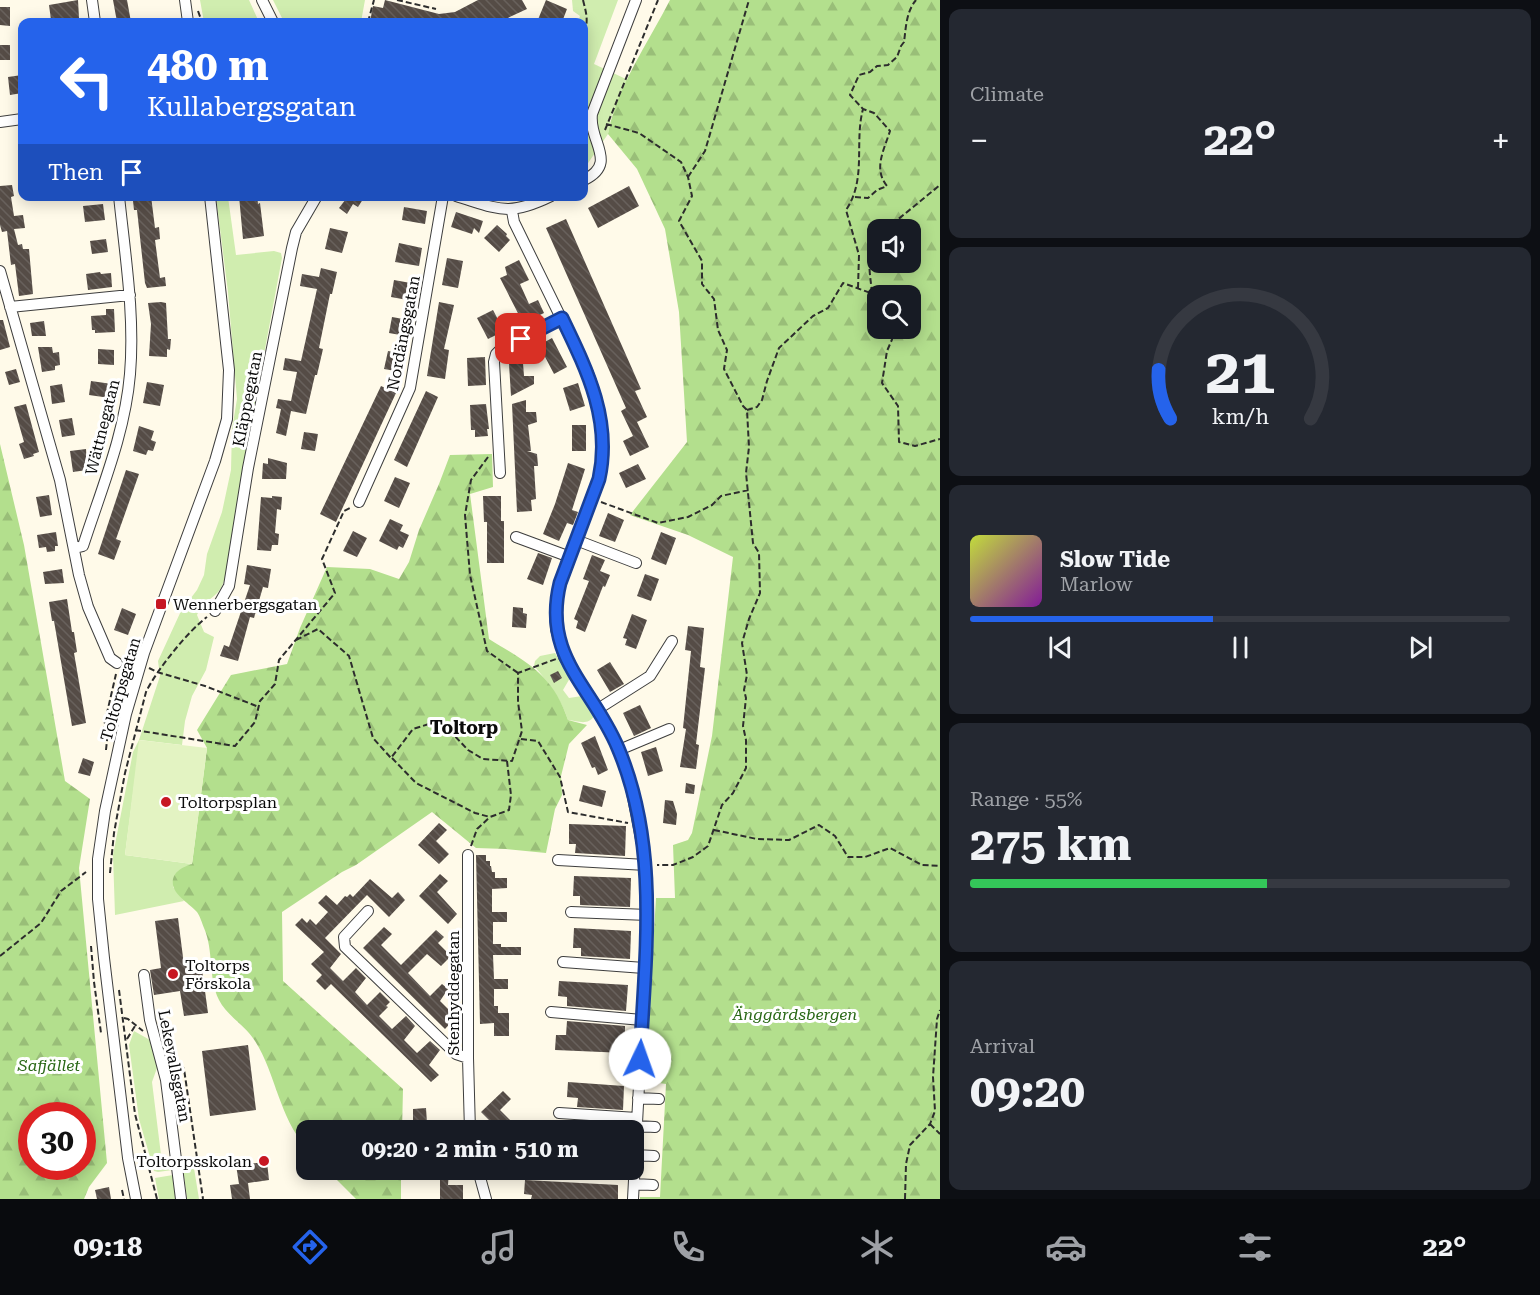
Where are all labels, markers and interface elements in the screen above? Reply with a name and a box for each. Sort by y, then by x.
text: 480 m [147,41,269,90]
icon: left [48,42,126,120]
text: Climate [970,82,1044,106]
text: Kullabergsgatan [147,91,356,123]
text: 22° [1204,113,1276,166]
text: − [970,121,988,160]
text: + [1492,121,1510,160]
icon: arrive [115,156,148,189]
text: Then [48,160,103,185]
map controls [867,219,921,339]
button: sound [867,219,921,273]
street label: Nordängsgatan [383,274,424,392]
button: search [867,285,921,339]
pin [495,313,546,364]
icon: arrive [504,322,537,355]
text: 21 [1205,335,1275,408]
street label: Kläppegatan [229,350,266,449]
street label: Wättnegatan [81,377,124,477]
text: km/h [1211,404,1269,429]
text: Slow Tide [1060,547,1170,572]
text: Marlow [1060,572,1133,596]
place label: Wennerbergsgatan [173,595,318,614]
marker: Wennerbergsgatan [154,597,168,611]
icon: previous [1044,631,1077,664]
icon: pause [1224,631,1257,664]
icon: next [1404,631,1437,664]
street label: Toltorpsgatan [97,635,144,743]
district label: Toltorp [430,717,498,738]
text: Range · 55% [970,787,1082,811]
place label: Toltorpsplan [178,793,277,812]
marker: Toltorpsplan [159,795,173,809]
text: 275 km [970,818,1131,871]
street label: Stenhyddegatan [444,930,463,1056]
place label: Toltorps Förskola [185,956,251,993]
marker: Toltorps Förskola [166,967,180,981]
park label: Änggårdsbergen [732,1005,857,1024]
street label: Lekevallsgatan [154,1008,195,1124]
position arrow [608,1027,672,1091]
text: Arrival [970,1034,1035,1058]
park label: Safjället [17,1056,80,1075]
text: 09:20 [970,1065,1085,1118]
speed limit sign: 30 [18,1102,96,1180]
text: 09:20 · 2 min · 510 m [361,1137,579,1162]
place label: Toltorpsskolan [136,1152,252,1171]
marker: Toltorpsskolan [257,1154,271,1168]
icon: directions [289,1226,331,1268]
icon: music [478,1226,520,1268]
icon: phone [667,1226,709,1268]
icon: climate [856,1226,898,1268]
icon: car [1045,1226,1087,1268]
icon: filters [1234,1226,1276,1268]
text: 09:18 [73,1231,142,1263]
text: 22° [1423,1231,1467,1263]

